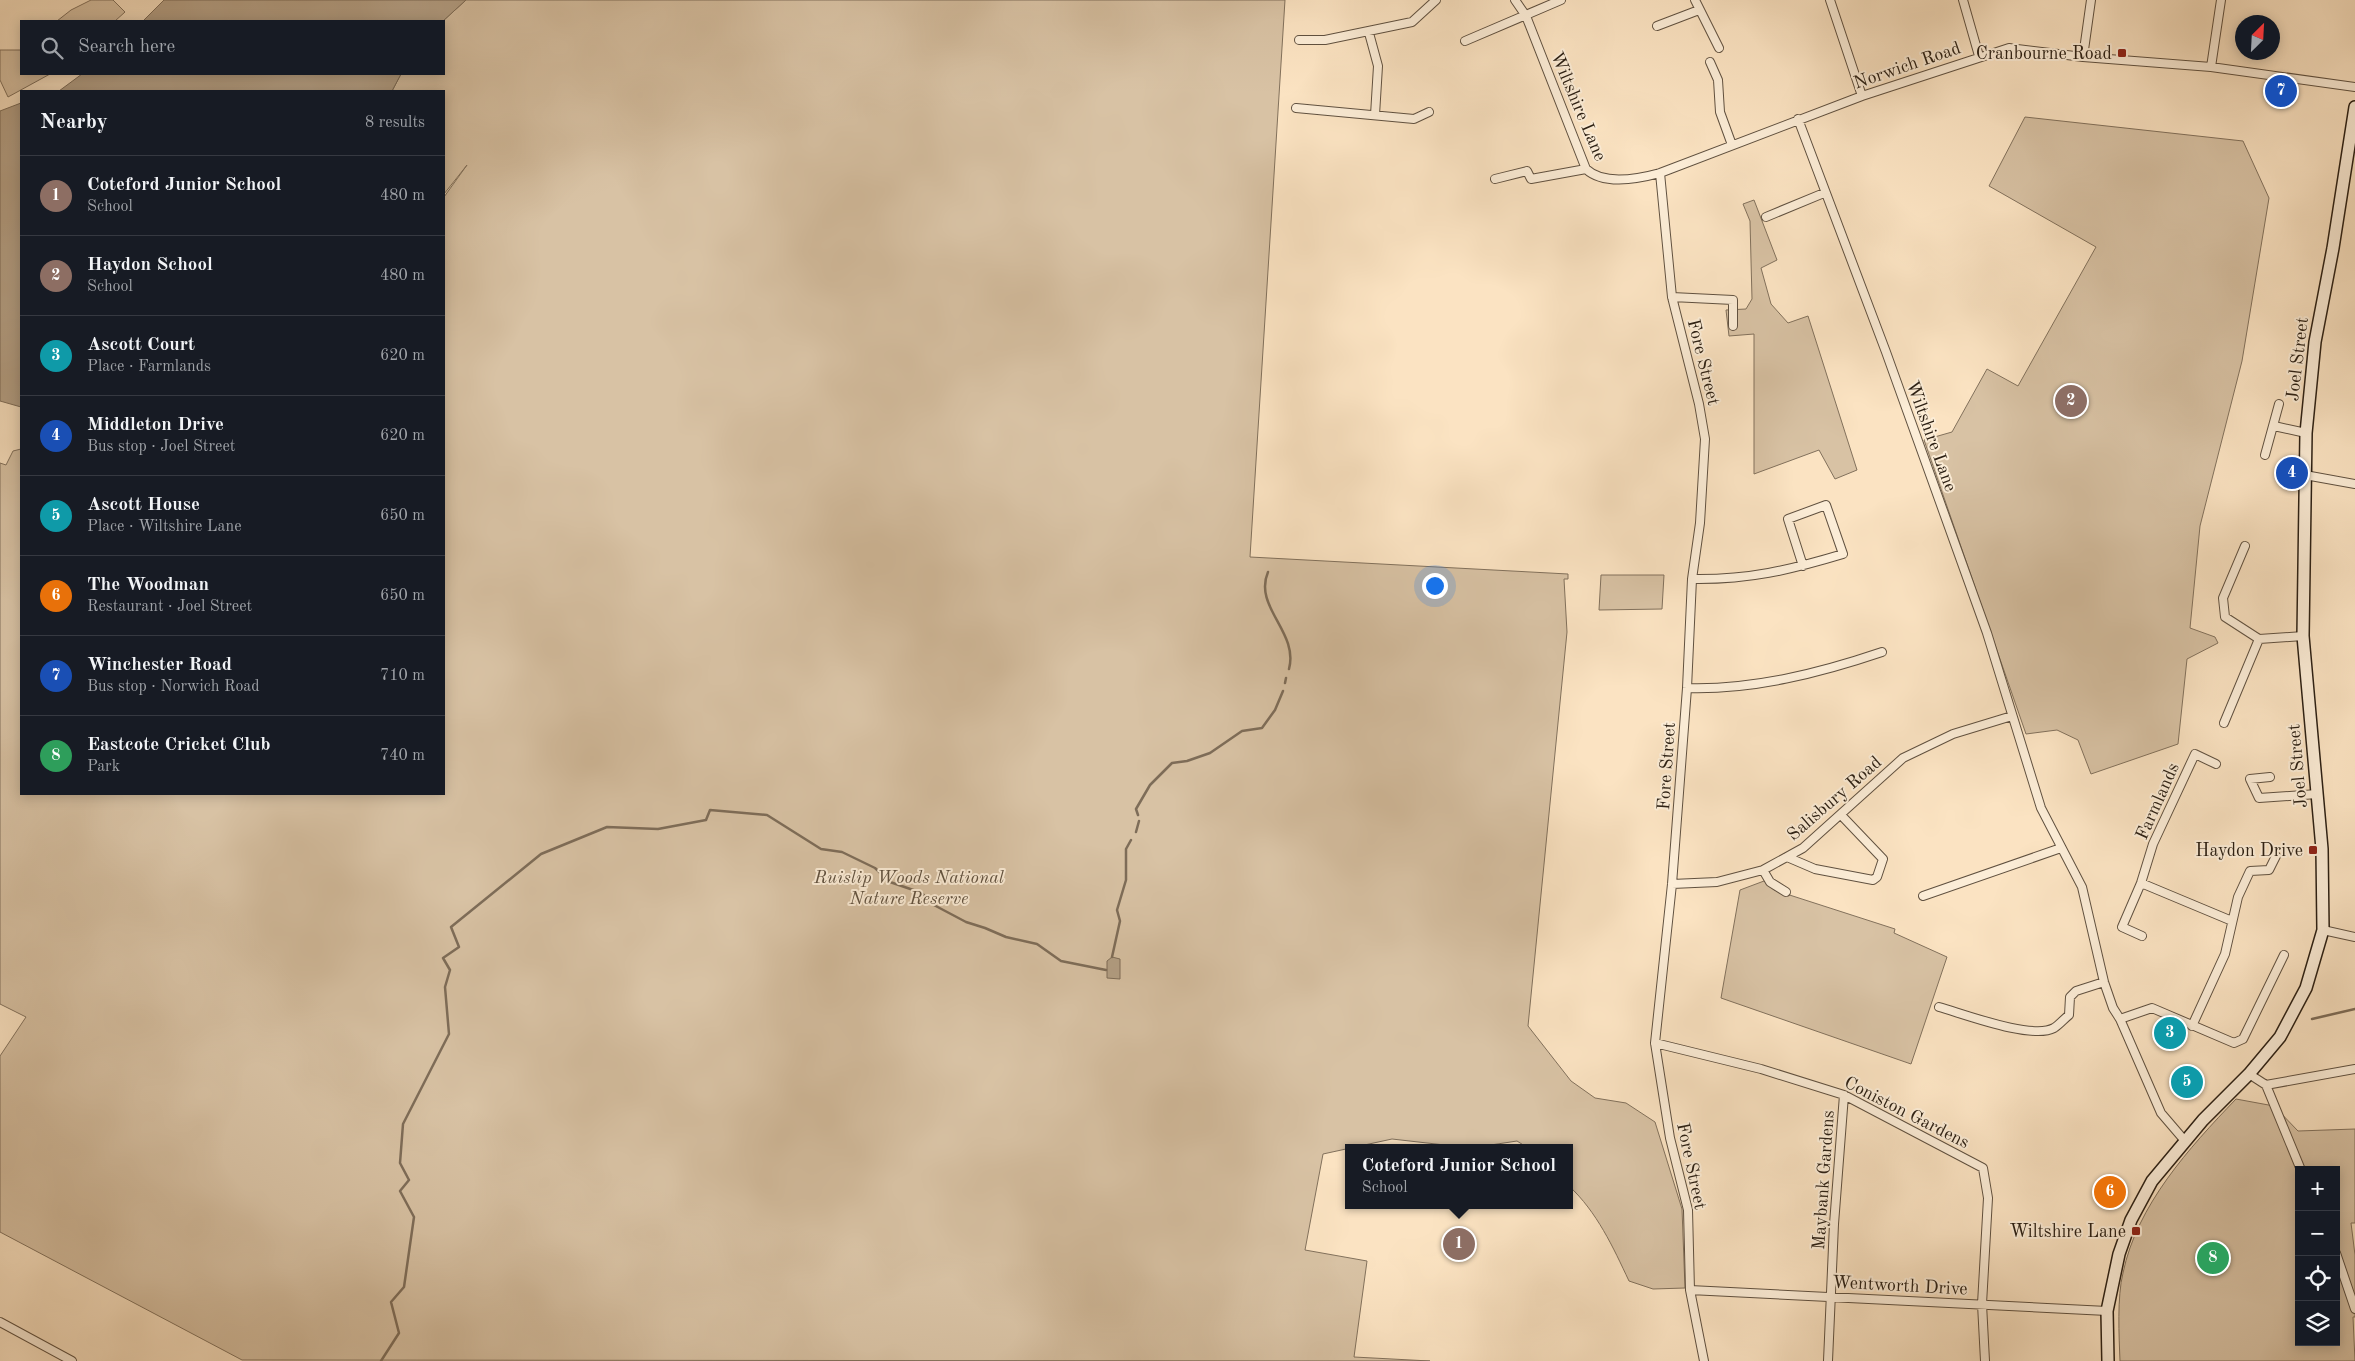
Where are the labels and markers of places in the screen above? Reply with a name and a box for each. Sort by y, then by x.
place label: Cranbourne Road [1976,45,2112,63]
marker: Cranbourne Road [2116,47,2128,59]
pin: 7 [2265,72,2297,110]
pin: 2 [2055,382,2087,420]
pin: 4 [2276,454,2308,492]
place label: Haydon Drive [2195,842,2303,860]
marker: Haydon Drive [2307,844,2319,856]
pin: 3 [2154,1014,2186,1052]
pin: 5 [2171,1063,2203,1101]
pin: 6 [2094,1173,2126,1211]
place label: Wiltshire Lane [2009,1223,2126,1241]
pin: 1 [1443,1225,1475,1263]
marker: Wiltshire Lane [2130,1225,2142,1237]
pin: 8 [2197,1239,2229,1277]

